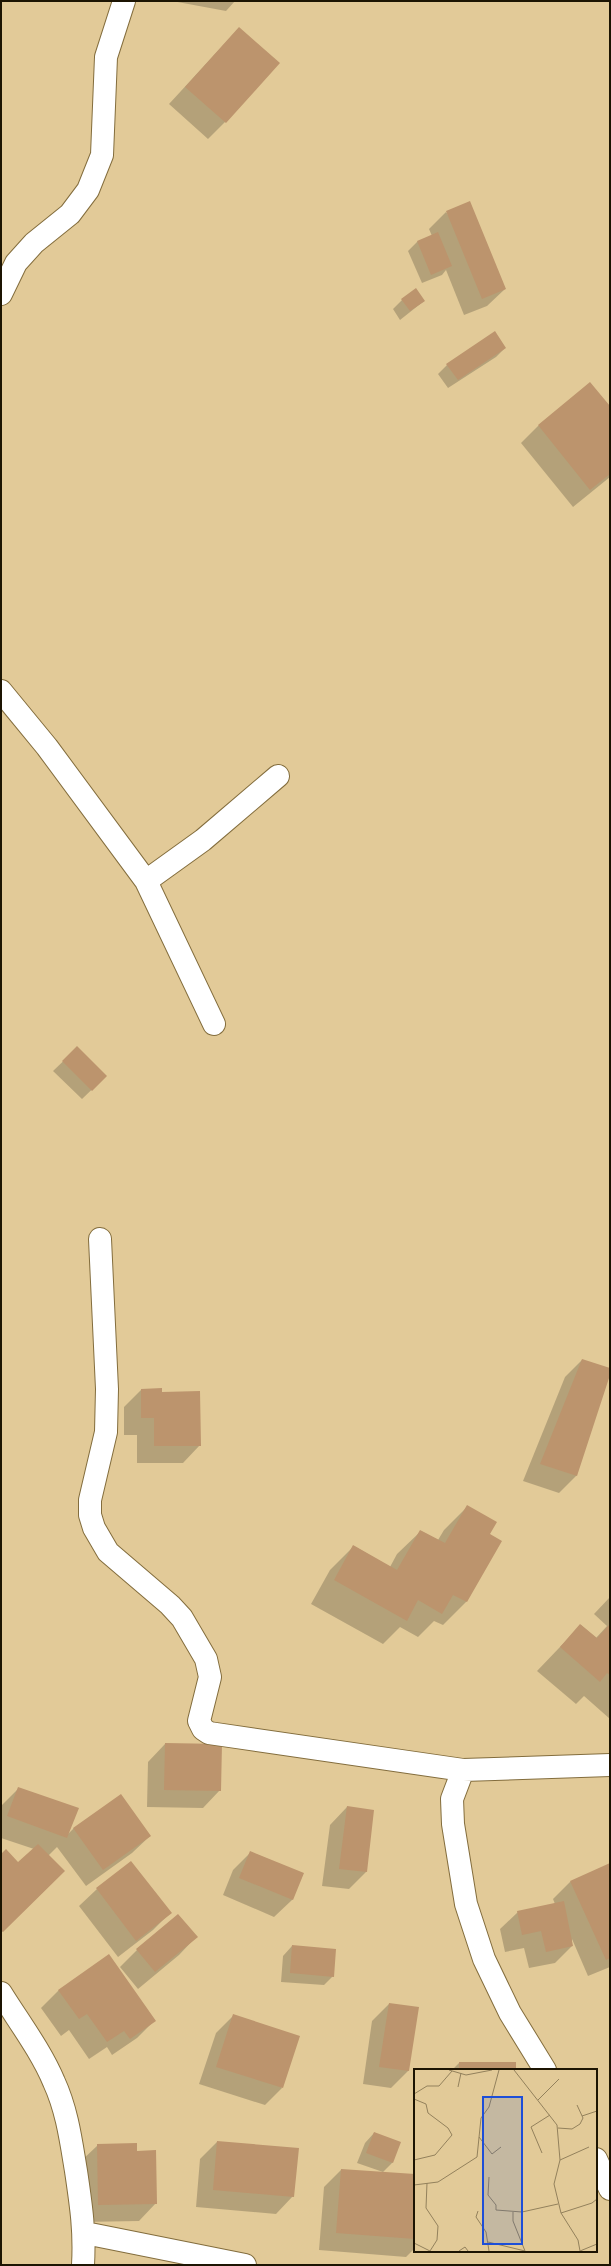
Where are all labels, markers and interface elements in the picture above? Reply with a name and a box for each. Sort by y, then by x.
inset map [414,2069,597,2252]

